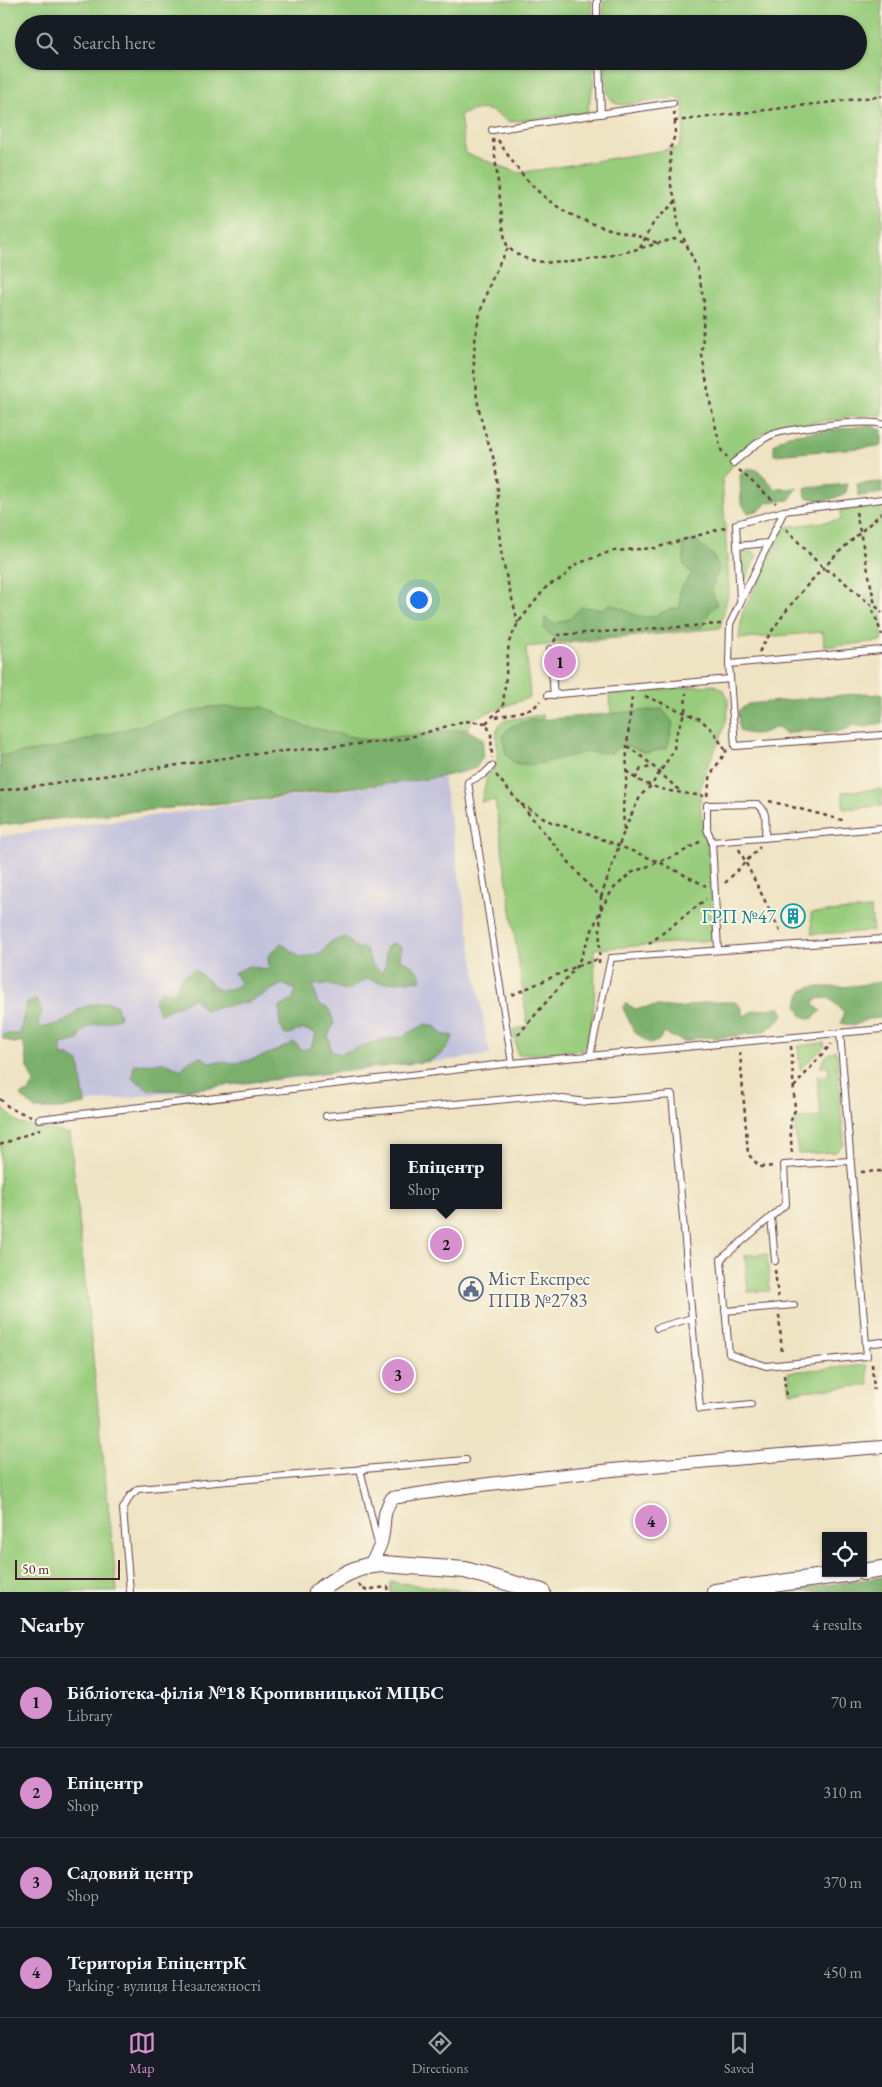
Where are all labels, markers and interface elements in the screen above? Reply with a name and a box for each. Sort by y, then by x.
search box [15,15,867,70]
icon: search [33,29,61,57]
text: Search here [73,30,155,55]
your location [406,587,432,613]
pin: 1 [544,643,576,681]
building icon: ГРП №47 [780,903,806,929]
place label: ГРП №47 [701,904,777,929]
popup [390,1144,502,1209]
text: Епіцентр [408,1154,484,1179]
text: Shop [408,1179,440,1200]
pin: 2 [430,1225,462,1263]
place label: Міст Експрес ППВ №2783 [488,1266,591,1313]
public building icon: Міст Експрес ППВ №2783 [458,1276,484,1302]
pin: 3 [382,1356,414,1394]
pin: 4 [635,1502,667,1540]
map controls [822,1532,867,1577]
button: locate [822,1532,867,1577]
scale bar [15,1557,120,1580]
text: 50 m [22,1560,49,1578]
text: Nearby [20,1611,84,1638]
text: 4 results [812,1614,862,1635]
text: Бібліотека-філія №18 Кропивницької МЦБС [67,1680,444,1705]
text: 1 [32,1692,40,1713]
text: 70 m [831,1692,862,1713]
text: Library [67,1705,113,1726]
text: Епіцентр [67,1770,143,1795]
text: 2 [32,1782,40,1803]
text: 310 m [823,1782,862,1803]
text: Shop [67,1795,99,1816]
text: Садовий центр [67,1860,193,1885]
text: 3 [32,1872,40,1893]
text: 370 m [823,1872,862,1893]
text: Shop [67,1885,99,1906]
text: Територія ЕпіцентрК [67,1950,246,1975]
text: 4 [32,1962,40,1983]
text: 450 m [823,1962,862,1983]
text: Parking · вулиця Незалежності [67,1975,261,1996]
tab: Map [128,2029,156,2077]
tab: Directions [412,2029,468,2077]
tab: Saved [724,2029,754,2077]

